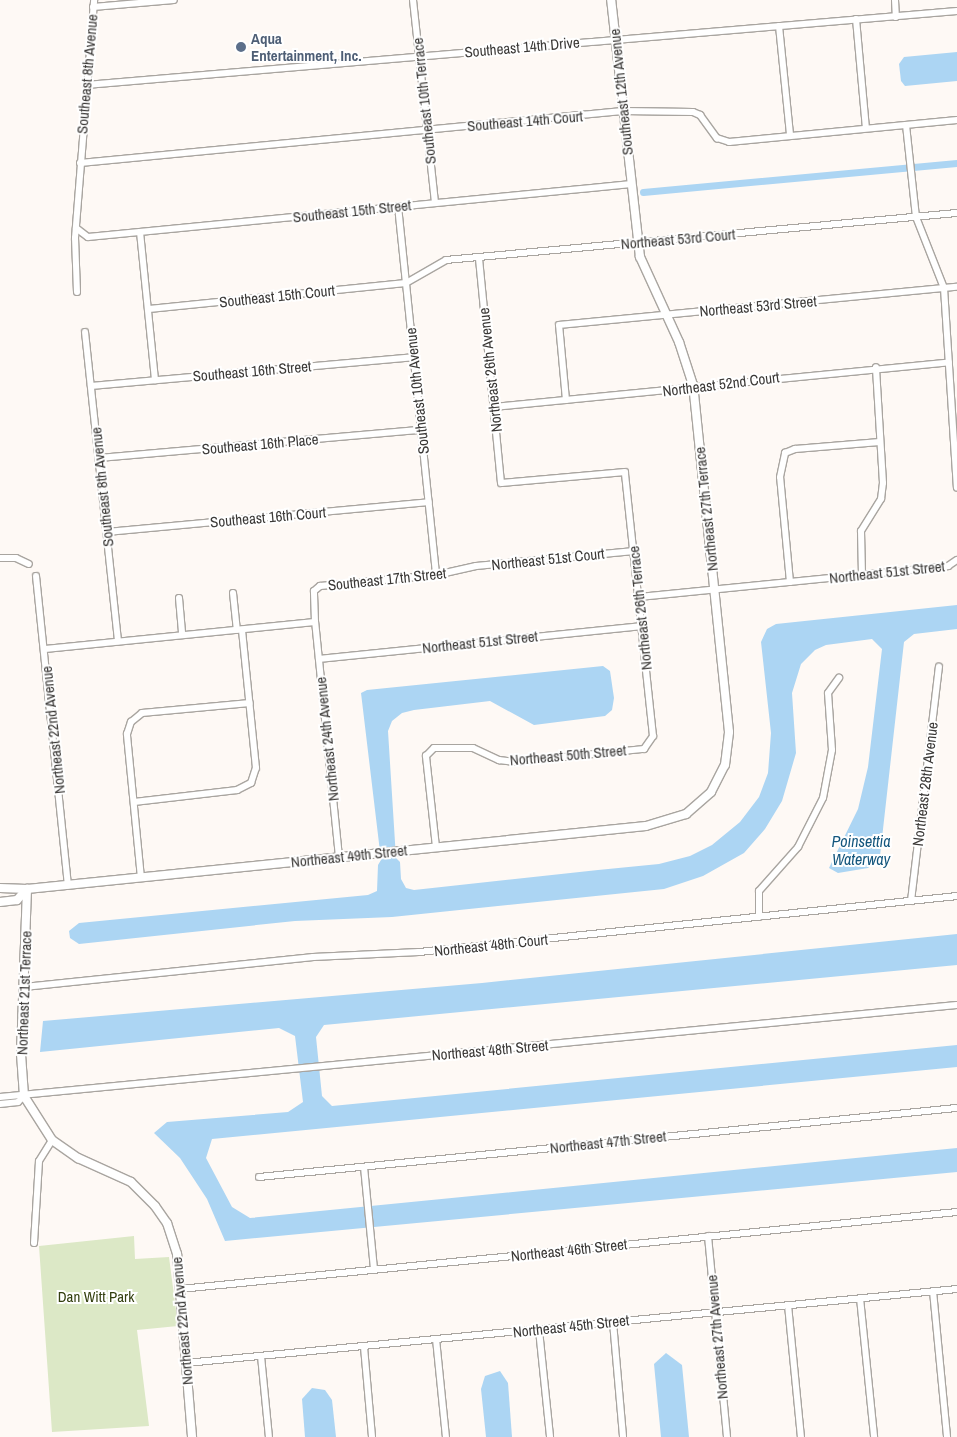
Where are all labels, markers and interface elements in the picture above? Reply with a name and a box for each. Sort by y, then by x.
street label: Southeast 8th Avenue [73,13,101,135]
street label: Southeast 12th Avenue [605,28,637,156]
place label: Aqua Entertainment, Inc. [251,29,362,64]
street label: Southeast 14th Drive [464,33,580,61]
street label: Southeast 10th Terrace [408,37,440,165]
marker: Aqua Entertainment, Inc. [235,41,247,53]
street label: Southeast 14th Court [466,107,584,135]
street label: Southeast 15th Street [292,196,412,226]
street label: Northeast 53rd Court [620,225,736,253]
street label: Southeast 15th Court [218,281,336,311]
street label: Northeast 53rd Street [699,292,817,320]
street label: Northeast 26th Avenue [474,307,506,433]
street label: Southeast 10th Avenue [401,327,433,455]
street label: Southeast 16th Street [192,357,312,385]
street label: Northeast 52nd Court [662,368,780,400]
street label: Southeast 8th Avenue [87,426,117,548]
street label: Southeast 16th Place [201,430,319,458]
street label: Northeast 27th Terrace [691,446,721,572]
street label: Southeast 16th Court [209,503,327,531]
street label: Northeast 51st Court [491,544,605,574]
street label: Northeast 26th Terrace [625,545,655,671]
street label: Northeast 51st Street [828,557,946,587]
street label: Southeast 17th Street [327,564,447,594]
street label: Northeast 51st Street [421,627,539,657]
street label: Northeast 22nd Avenue [37,665,69,795]
street label: Northeast 24th Avenue [311,676,343,802]
street label: Northeast 28th Avenue [908,721,942,847]
street label: Northeast 50th Street [509,741,627,769]
water label: Poinsettia Waterway [831,831,891,869]
street label: Northeast 49th Street [290,841,408,871]
street label: Northeast 48th Court [433,930,549,960]
street label: Northeast 21st Terrace [13,931,35,1055]
street label: Northeast 48th Street [431,1036,549,1064]
street label: Northeast 47th Street [549,1127,667,1157]
street label: Northeast 46th Street [510,1235,628,1265]
street label: Northeast 22nd Avenue [167,1256,197,1386]
street label: Northeast 27th Avenue [703,1274,731,1400]
park label: Dan Witt Park [58,1288,134,1306]
street label: Northeast 45th Street [512,1311,630,1341]

